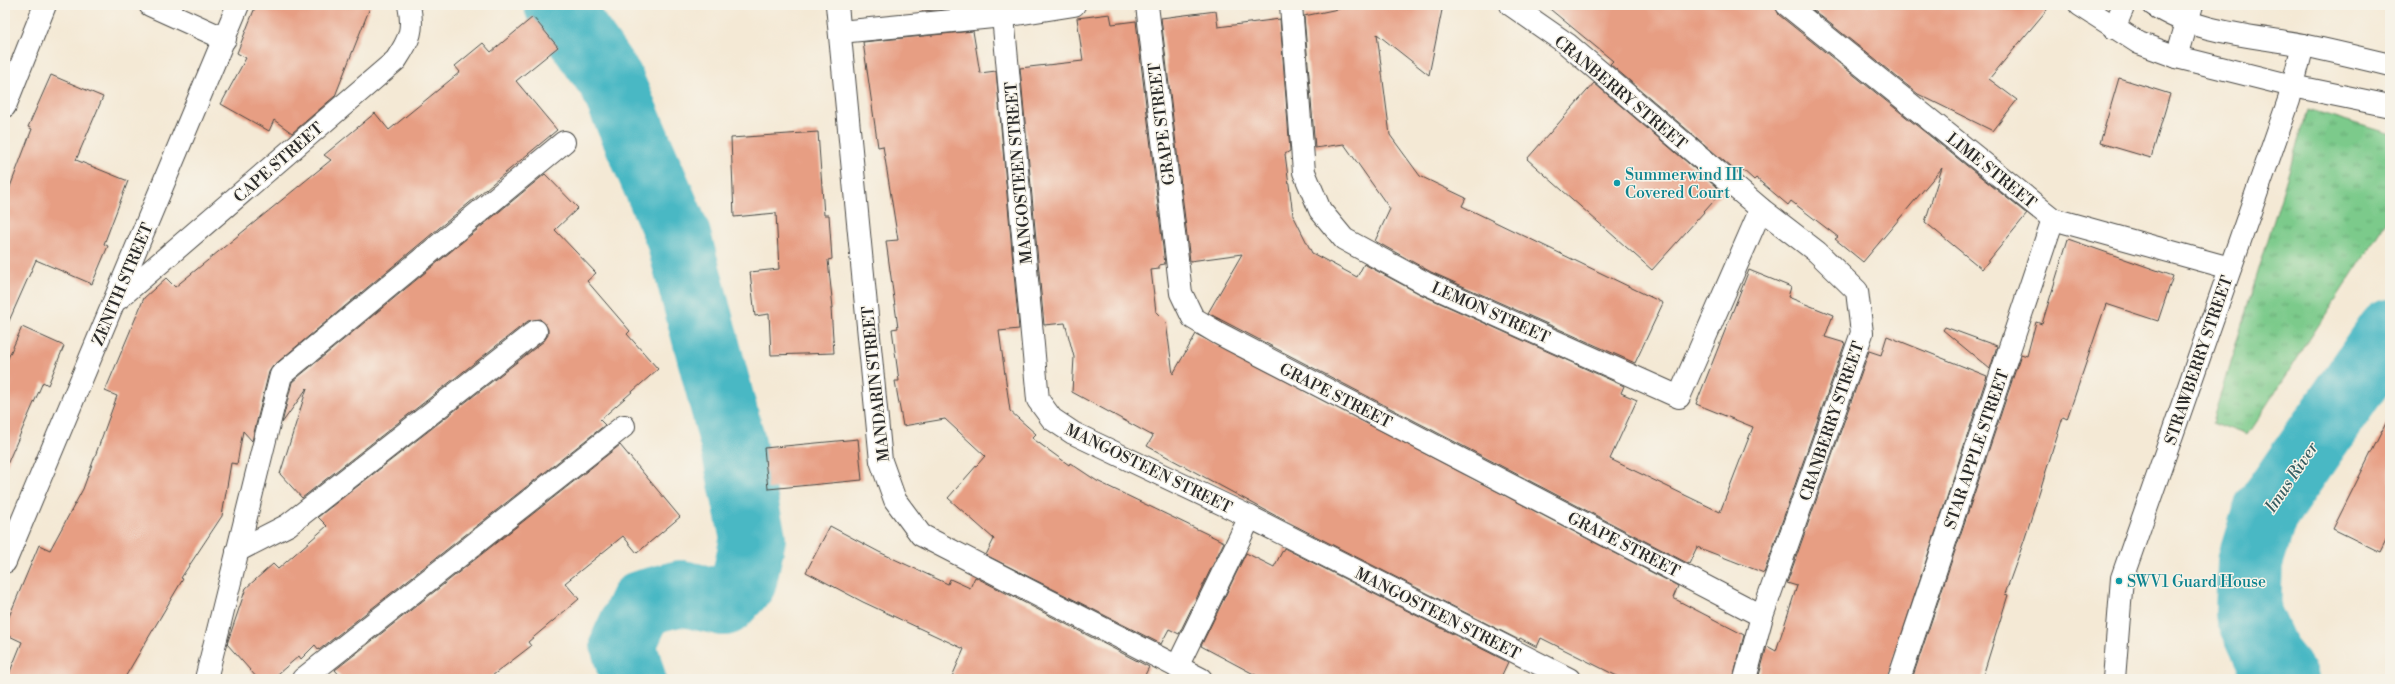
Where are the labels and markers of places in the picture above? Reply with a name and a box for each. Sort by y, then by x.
place label: Summerwind III Covered Court [1625,165,1743,203]
marker: Summerwind III Covered Court [1612,178,1622,188]
place label: SWV1 Guard House [2127,572,2266,592]
marker: SWV1 Guard House [2114,576,2124,586]

